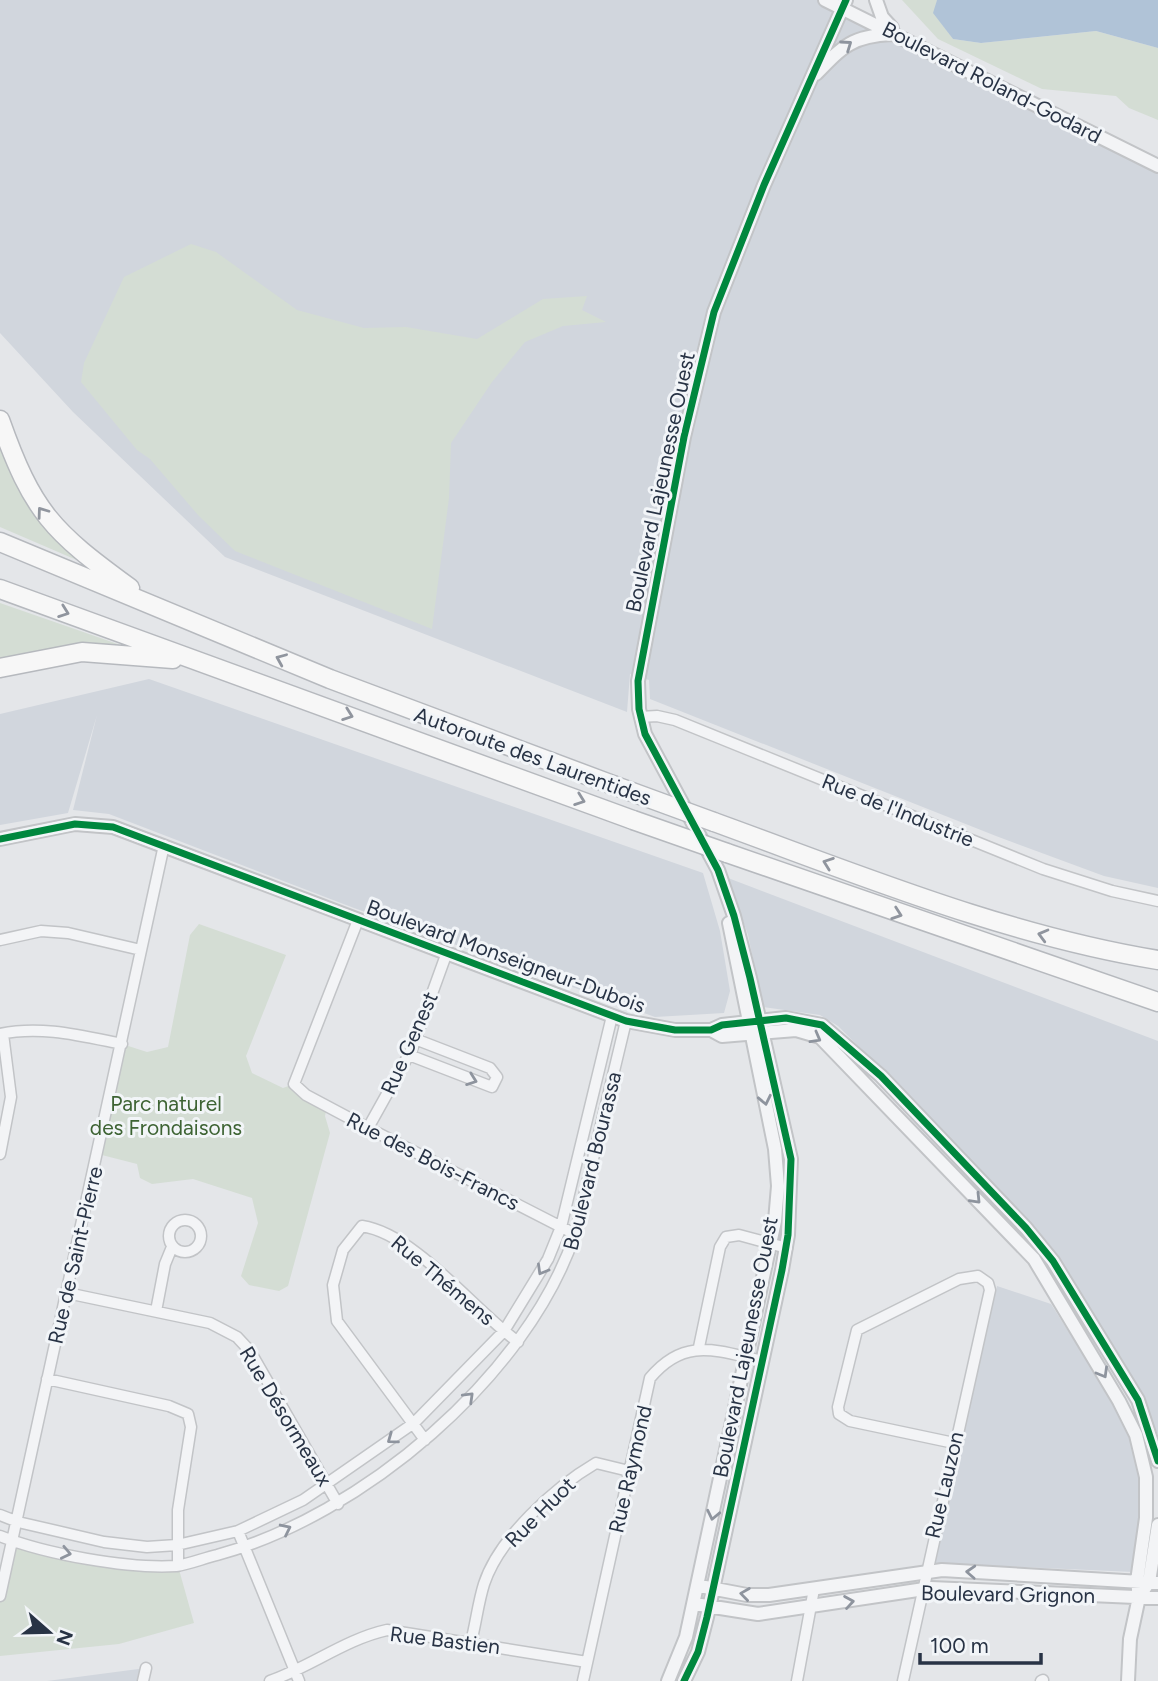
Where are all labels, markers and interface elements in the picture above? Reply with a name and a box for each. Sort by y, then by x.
street label: Boulevard Roland-Godard [878,16,1106,148]
one-way arrow [840,41,852,53]
street label: Boulevard Lajeunesse Ouest [620,349,700,614]
one-way arrow [38,507,50,520]
one-way arrow [58,604,70,618]
one-way arrow [275,653,288,667]
street label: Autoroute des Laurentides [411,701,655,811]
one-way arrow [341,707,353,721]
street label: Rue de l'Industrie [818,768,978,852]
one-way arrow [573,792,585,806]
one-way arrow [822,857,834,871]
street label: Boulevard Monseigneur-Dubois [363,894,649,1018]
one-way arrow [890,906,902,920]
one-way arrow [1037,929,1049,943]
street label: Rue Genest [375,988,443,1098]
one-way arrow [809,1029,822,1043]
street label: Boulevard Bourassa [558,1069,626,1253]
one-way arrow [465,1072,477,1086]
park label: Parc naturel des Frondaisons [90,1091,242,1140]
one-way arrow [756,1094,771,1106]
street label: Rue des Bois-Francs [342,1107,524,1215]
street label: Rue de Saint-Pierre [42,1164,108,1346]
one-way arrow [968,1190,981,1203]
street label: Boulevard Lajeunesse Ouest [707,1214,783,1480]
street label: Rue Thémens [386,1230,500,1330]
one-way arrow [537,1263,550,1275]
street label: Rue Désormeaux [235,1342,337,1490]
one-way arrow [1095,1366,1108,1379]
one-way arrow [461,1393,474,1406]
street label: Rue Raymond [603,1403,657,1535]
street label: Rue Lauzon [920,1429,968,1541]
one-way arrow [387,1431,400,1443]
street label: Rue Huot [500,1472,580,1552]
one-way arrow [706,1509,721,1521]
one-way arrow [279,1523,291,1537]
one-way arrow [60,1544,72,1559]
one-way arrow [965,1565,976,1580]
street label: Boulevard Grignon [921,1580,1095,1608]
one-way arrow [739,1586,751,1601]
one-way arrow [843,1594,855,1609]
north arrow [14,1597,84,1667]
street label: Rue Bastien [388,1621,502,1659]
scale bar [920,1622,1041,1666]
text: N [51,1627,78,1648]
text: 100 m [930,1633,989,1658]

